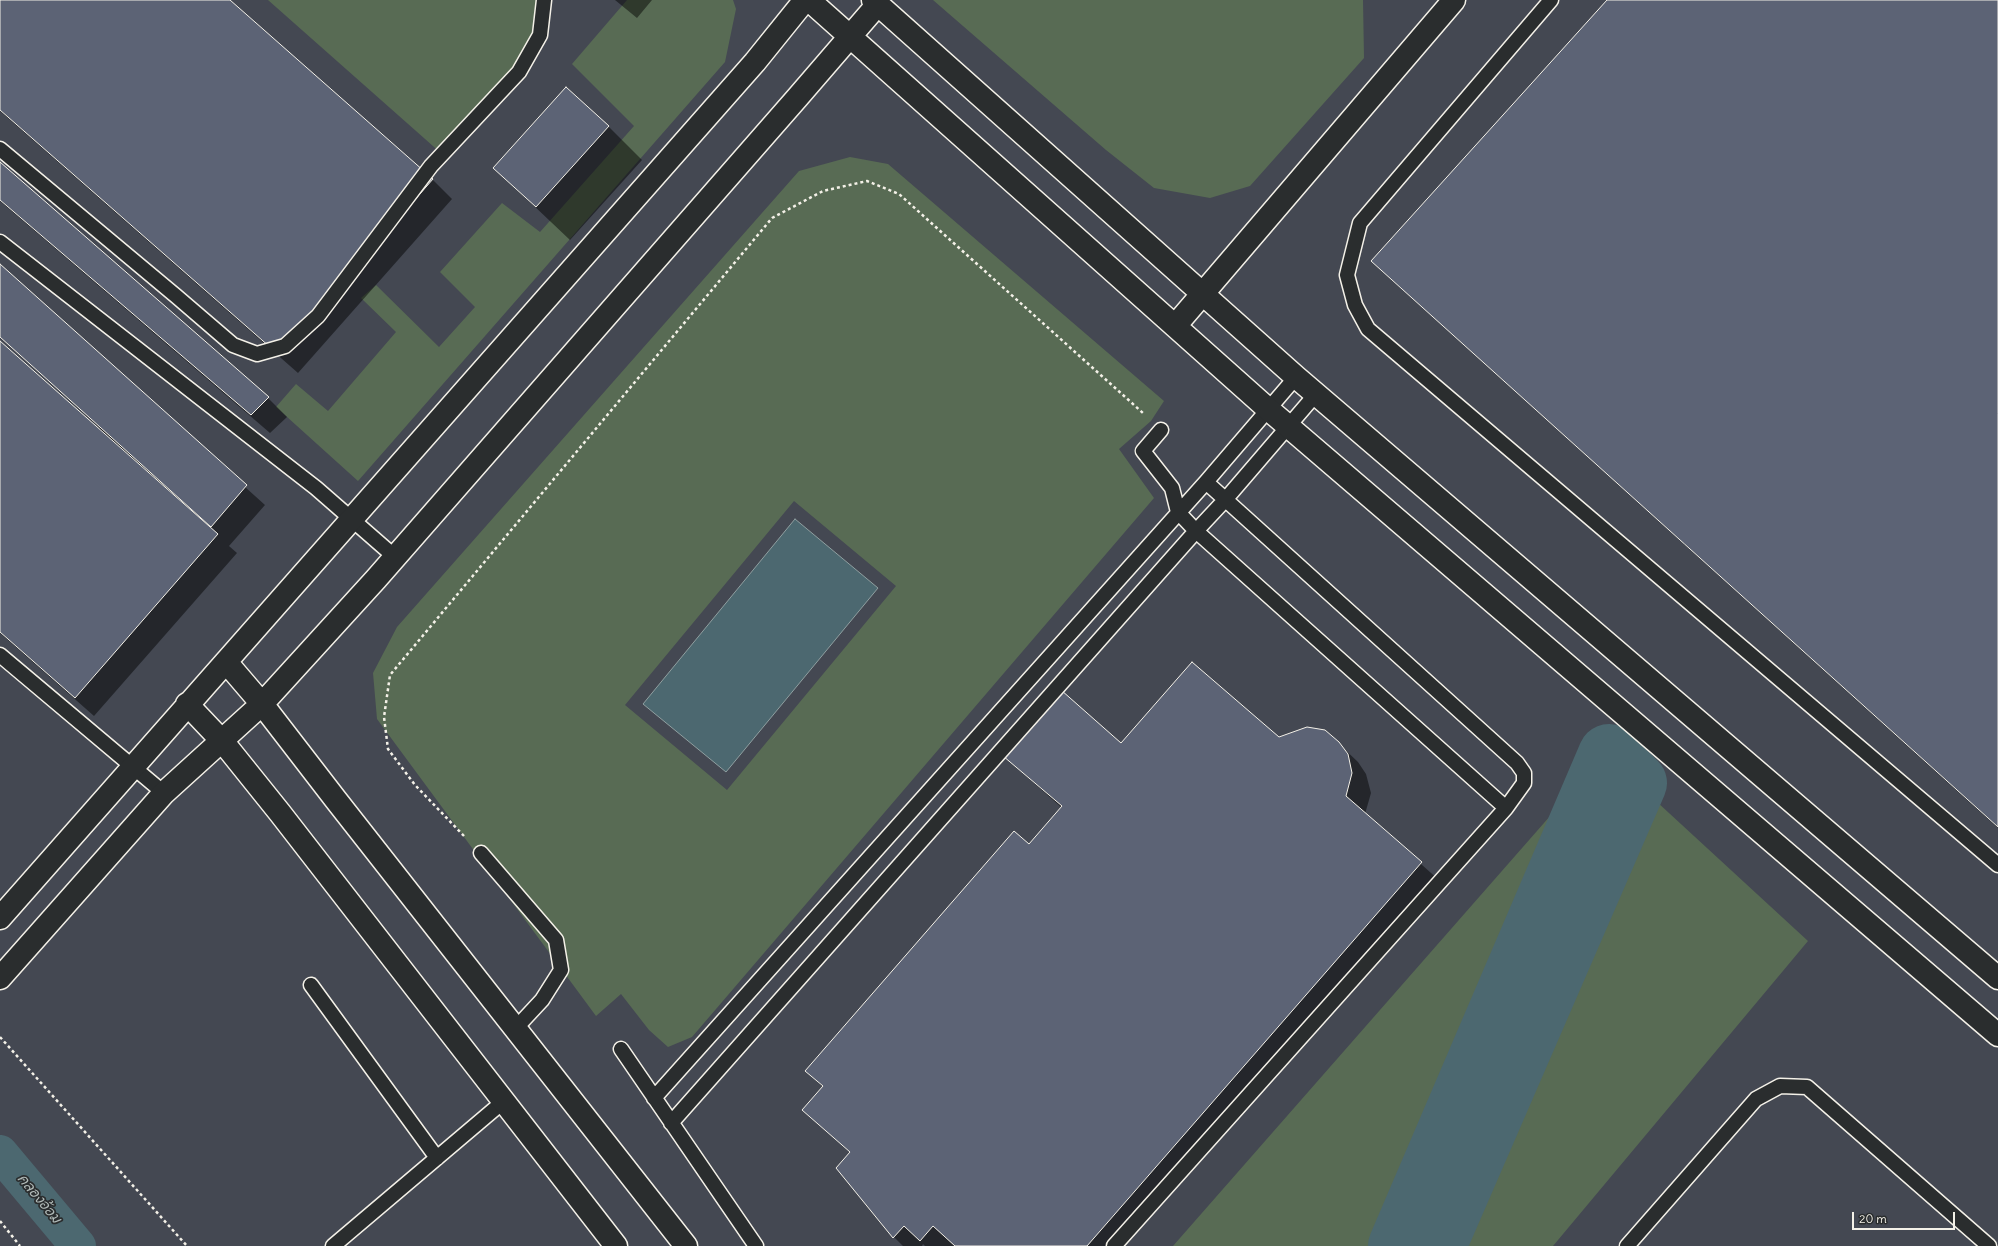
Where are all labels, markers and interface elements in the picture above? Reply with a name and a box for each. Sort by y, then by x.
water label: คลองอ้อม [14,1171,64,1227]
scale bar [1854,1204,1957,1230]
text: 20 m [1859,1211,1887,1226]

